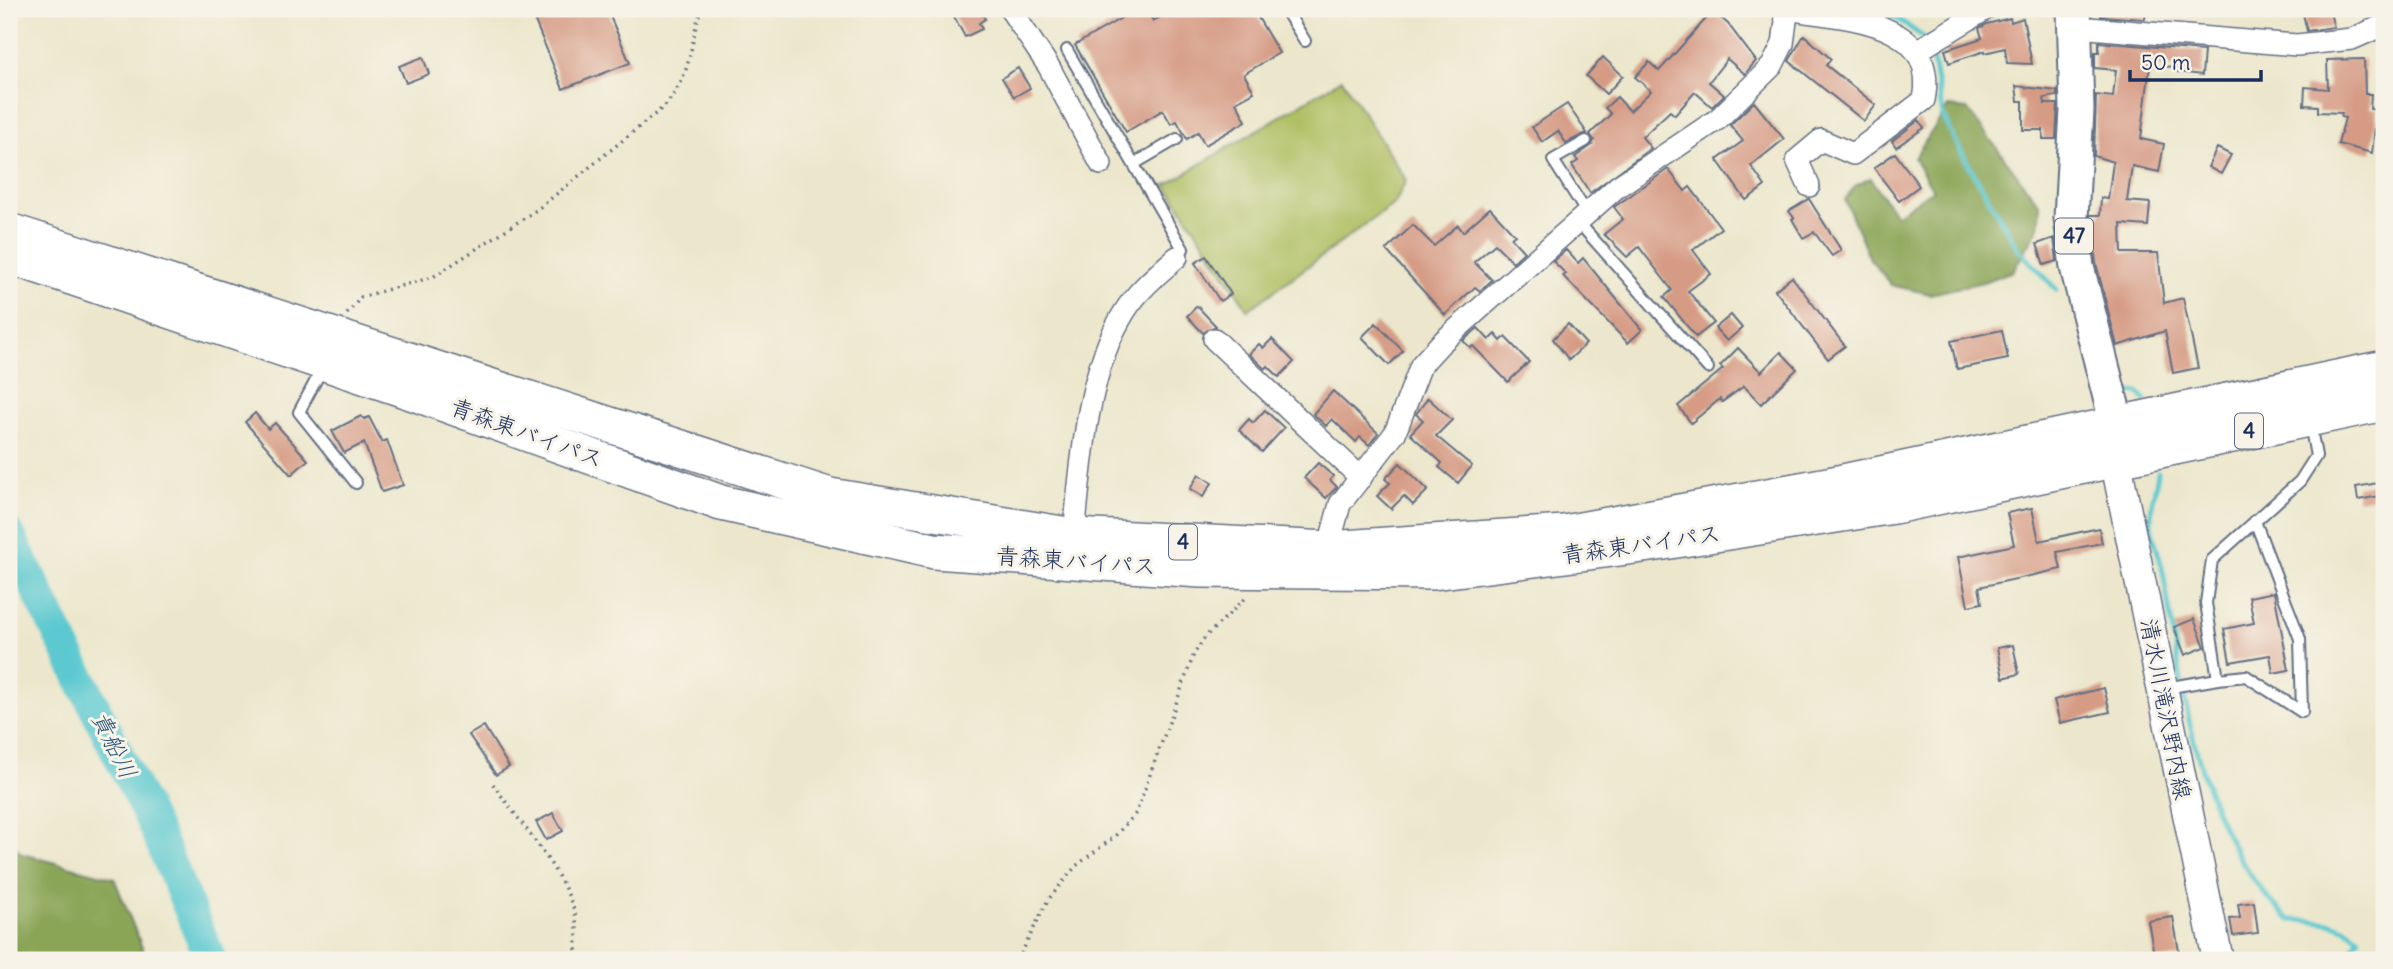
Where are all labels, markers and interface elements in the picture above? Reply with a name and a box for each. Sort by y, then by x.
scale bar [2130,38,2262,82]
text: 50 m [2141,49,2190,76]
road number: 47 [2055,218,2093,254]
street label: 青森東バイパス [447,391,608,474]
road number: 4 [2235,414,2263,448]
street label: 青森東バイパス [1559,518,1722,569]
road number: 4 [1169,524,1197,560]
street label: 青森東バイパス [995,540,1157,581]
street label: 清水川滝沢野内線 [2135,616,2198,802]
water label: 貴船川 [86,706,144,783]

